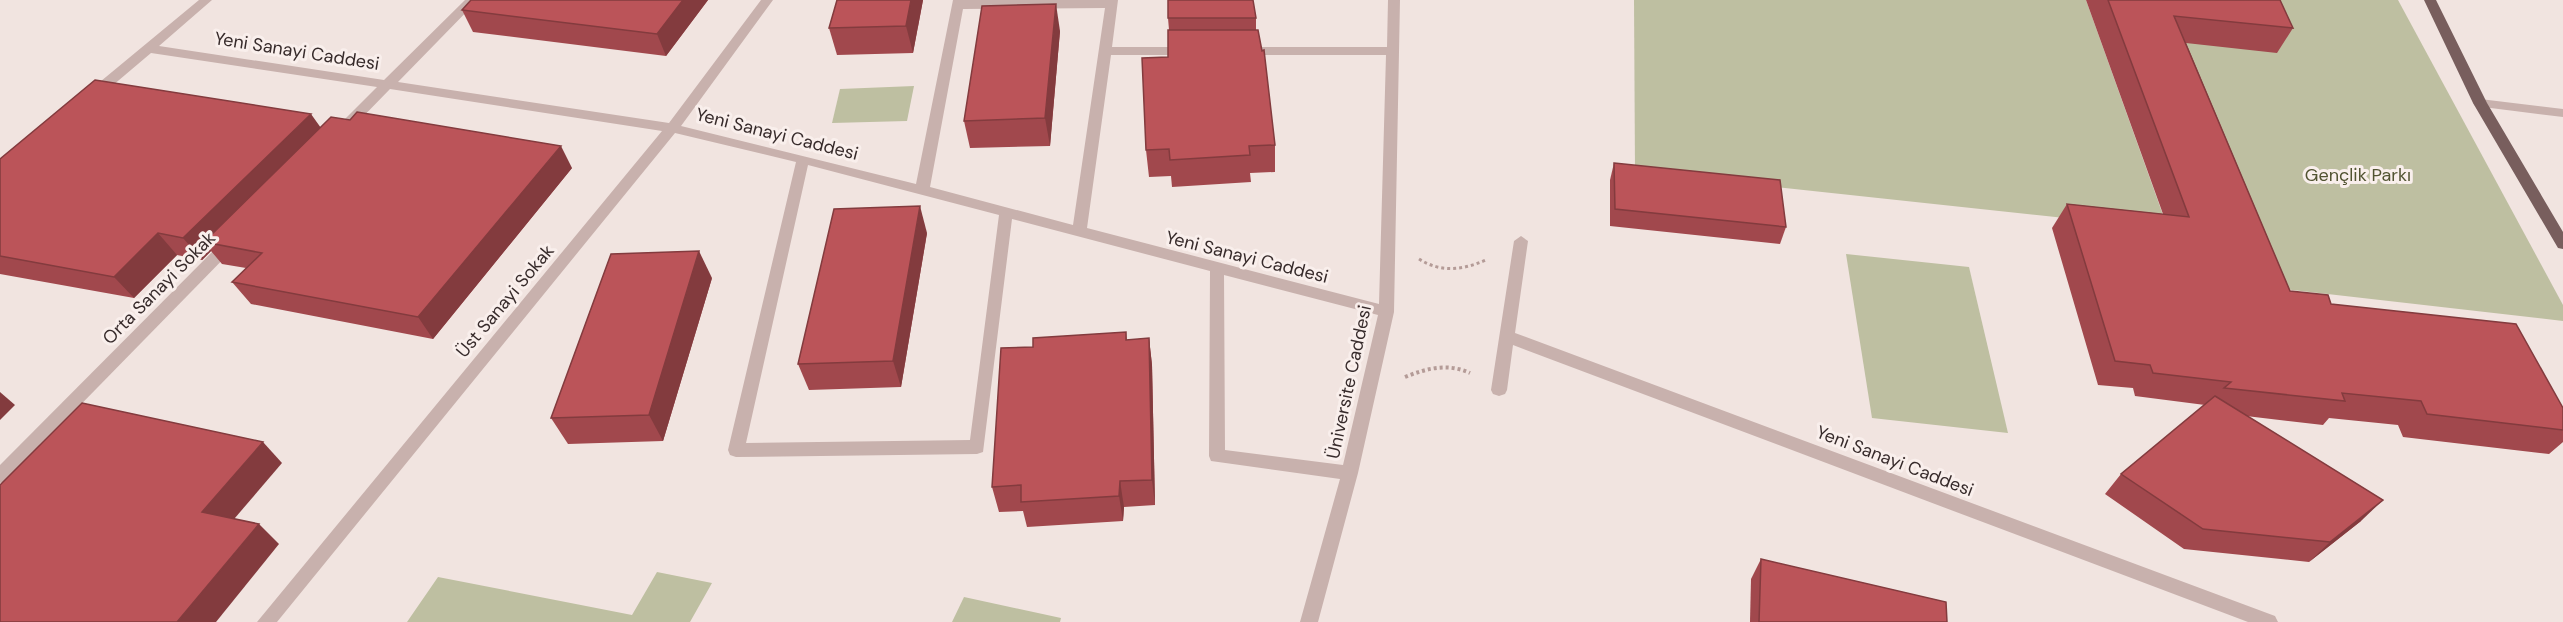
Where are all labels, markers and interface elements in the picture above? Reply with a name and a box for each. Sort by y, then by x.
street label: Yeni Sanayi Caddesi [213,26,381,76]
street label: Yeni Sanayi Caddesi [693,102,861,166]
park label: Gençlik Parkı [2305,163,2411,187]
street label: Yeni Sanayi Caddesi [1163,225,1331,289]
street label: Orta Sanayi Sokak [97,226,221,350]
street label: Üst Sanayi Sokak [451,239,559,363]
street label: Üniversite Caddesi [1321,303,1377,461]
street label: Yeni Sanayi Caddesi [1813,420,1977,502]

